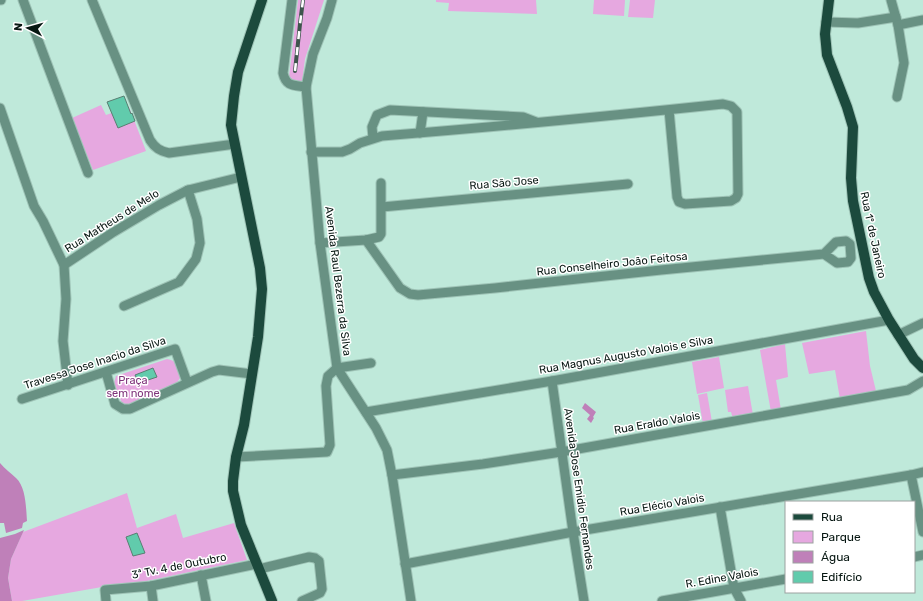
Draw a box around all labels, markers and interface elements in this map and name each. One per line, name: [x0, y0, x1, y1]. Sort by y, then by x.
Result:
north arrow: [8, 8, 48, 48]
text: N: [12, 22, 25, 32]
street label: Rua São Jose: [469, 173, 539, 193]
street label: Rua Matheus de Melo: [62, 187, 162, 255]
street label: Rua 1º de Janeiro: [857, 190, 889, 280]
street label: Avenida Raul Bezerra da Silva: [322, 205, 354, 357]
street label: Rua Conselheiro João Feitosa: [536, 250, 688, 278]
street label: Rua Magnus Augusto Valois e Silva: [538, 333, 714, 377]
street label: Travessa Jose Inacio da Silva: [23, 334, 167, 392]
park label: Praça sem nome: [106, 374, 160, 400]
street label: Avenida Jose Emidio Fernandes: [561, 407, 597, 571]
street label: Rua Eraldo Valois: [613, 409, 701, 437]
street label: Rua Elécio Valois: [619, 491, 706, 519]
legend: [785, 501, 915, 593]
text: Rua: [821, 510, 843, 524]
text: Parque: [821, 530, 861, 544]
street label: 3ª Tv. 4 de Outubro: [130, 550, 228, 582]
text: Água: [821, 550, 850, 564]
street label: R. Edine Valois: [685, 565, 760, 591]
text: Edifício: [821, 570, 862, 584]

